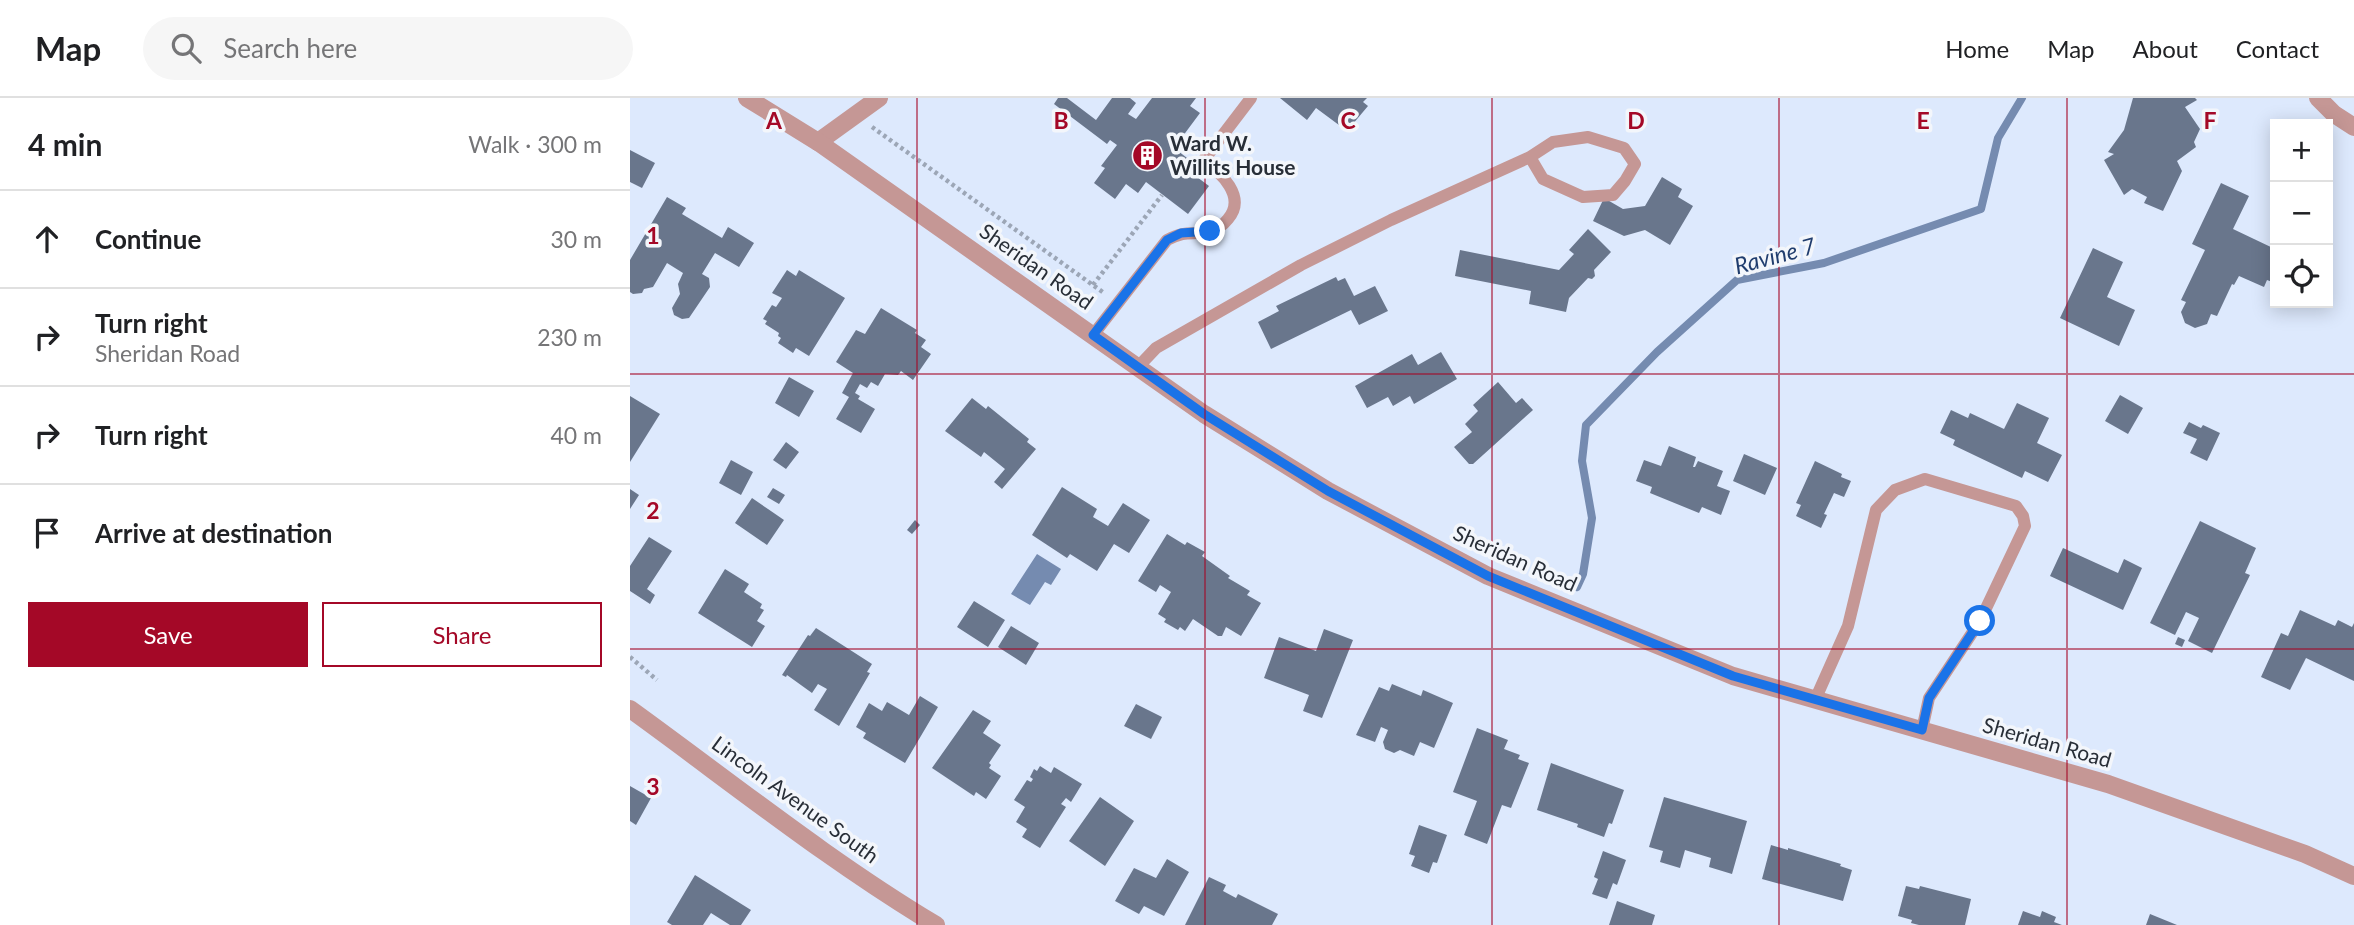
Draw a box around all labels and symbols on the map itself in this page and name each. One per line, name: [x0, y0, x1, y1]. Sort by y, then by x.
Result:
text: A: [765, 106, 783, 134]
text: B: [1053, 106, 1069, 134]
text: C: [1340, 106, 1356, 134]
text: D: [1627, 106, 1645, 134]
text: E: [1916, 106, 1930, 134]
text: F: [2203, 106, 2217, 134]
place label: Ward W. Willits House: [1170, 130, 1295, 179]
building icon: Ward W. Willits House: [1130, 139, 1164, 173]
route end: [1194, 215, 1225, 246]
street label: Sheridan Road: [975, 218, 1098, 314]
text: 1: [646, 221, 660, 249]
water label: Ravine 7: [1731, 231, 1819, 279]
text: 2: [646, 496, 660, 524]
street label: Sheridan Road: [1450, 519, 1581, 596]
route start: [1964, 605, 1995, 636]
street label: Sheridan Road: [1980, 711, 2115, 772]
street label: Lincoln Avenue South: [708, 730, 884, 868]
text: 3: [646, 772, 660, 800]

